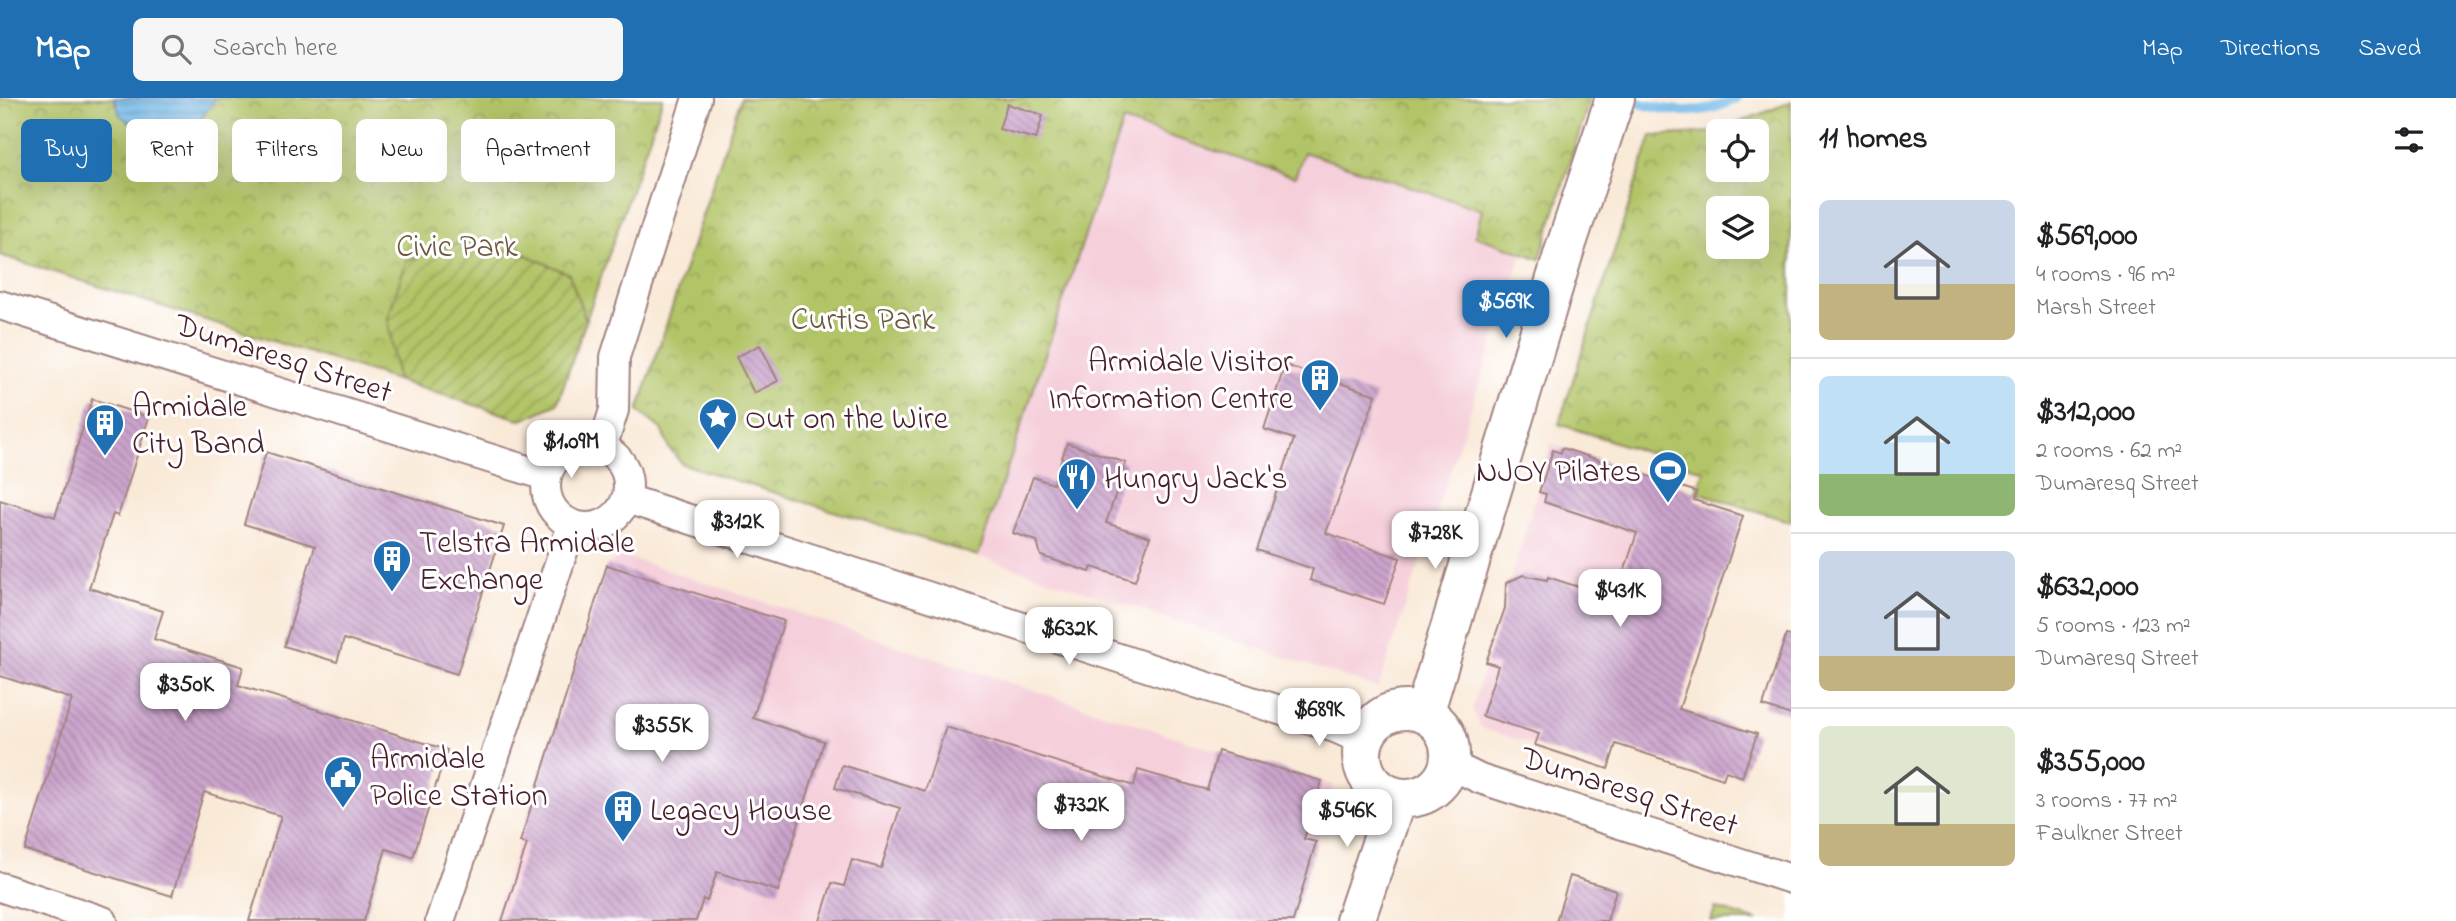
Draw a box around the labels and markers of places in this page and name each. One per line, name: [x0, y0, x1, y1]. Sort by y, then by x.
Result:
pin: $569K: [1457, 280, 1555, 340]
place label: Armidale Visitor Information Centre: [1048, 340, 1294, 424]
building icon: Armidale Visitor Information Centre: [1299, 357, 1341, 412]
place label: Armidale City Band: [132, 385, 264, 469]
place icon: Out on the Wire: [697, 396, 739, 451]
place label: Out on the Wire: [745, 397, 949, 444]
building icon: Armidale City Band: [84, 402, 126, 457]
pin: $1.09M: [514, 420, 628, 480]
sports icon: NJOY Pilates: [1647, 449, 1689, 504]
place label: NJOY Pilates: [1476, 450, 1641, 497]
restaurant icon: Hungry Jack's: [1056, 456, 1098, 511]
place label: Hungry Jack's: [1104, 457, 1287, 504]
pin: $312K: [688, 500, 786, 560]
pin: $728K: [1386, 512, 1484, 571]
place label: Telstra Armidale Exchange: [419, 521, 635, 605]
building icon: Telstra Armidale Exchange: [371, 538, 413, 593]
pin: $431K: [1571, 570, 1669, 629]
pin: $632K: [1020, 608, 1118, 667]
pin: $350K: [136, 664, 234, 723]
pin: $689K: [1270, 688, 1368, 748]
pin: $355K: [613, 704, 711, 764]
place label: Armidale Police Station: [370, 737, 547, 821]
public building icon: Armidale Police Station: [322, 754, 364, 809]
pin: $732K: [1032, 784, 1130, 843]
building icon: Legacy House: [602, 788, 644, 843]
place label: Legacy House: [650, 789, 833, 836]
pin: $546K: [1298, 790, 1396, 849]

